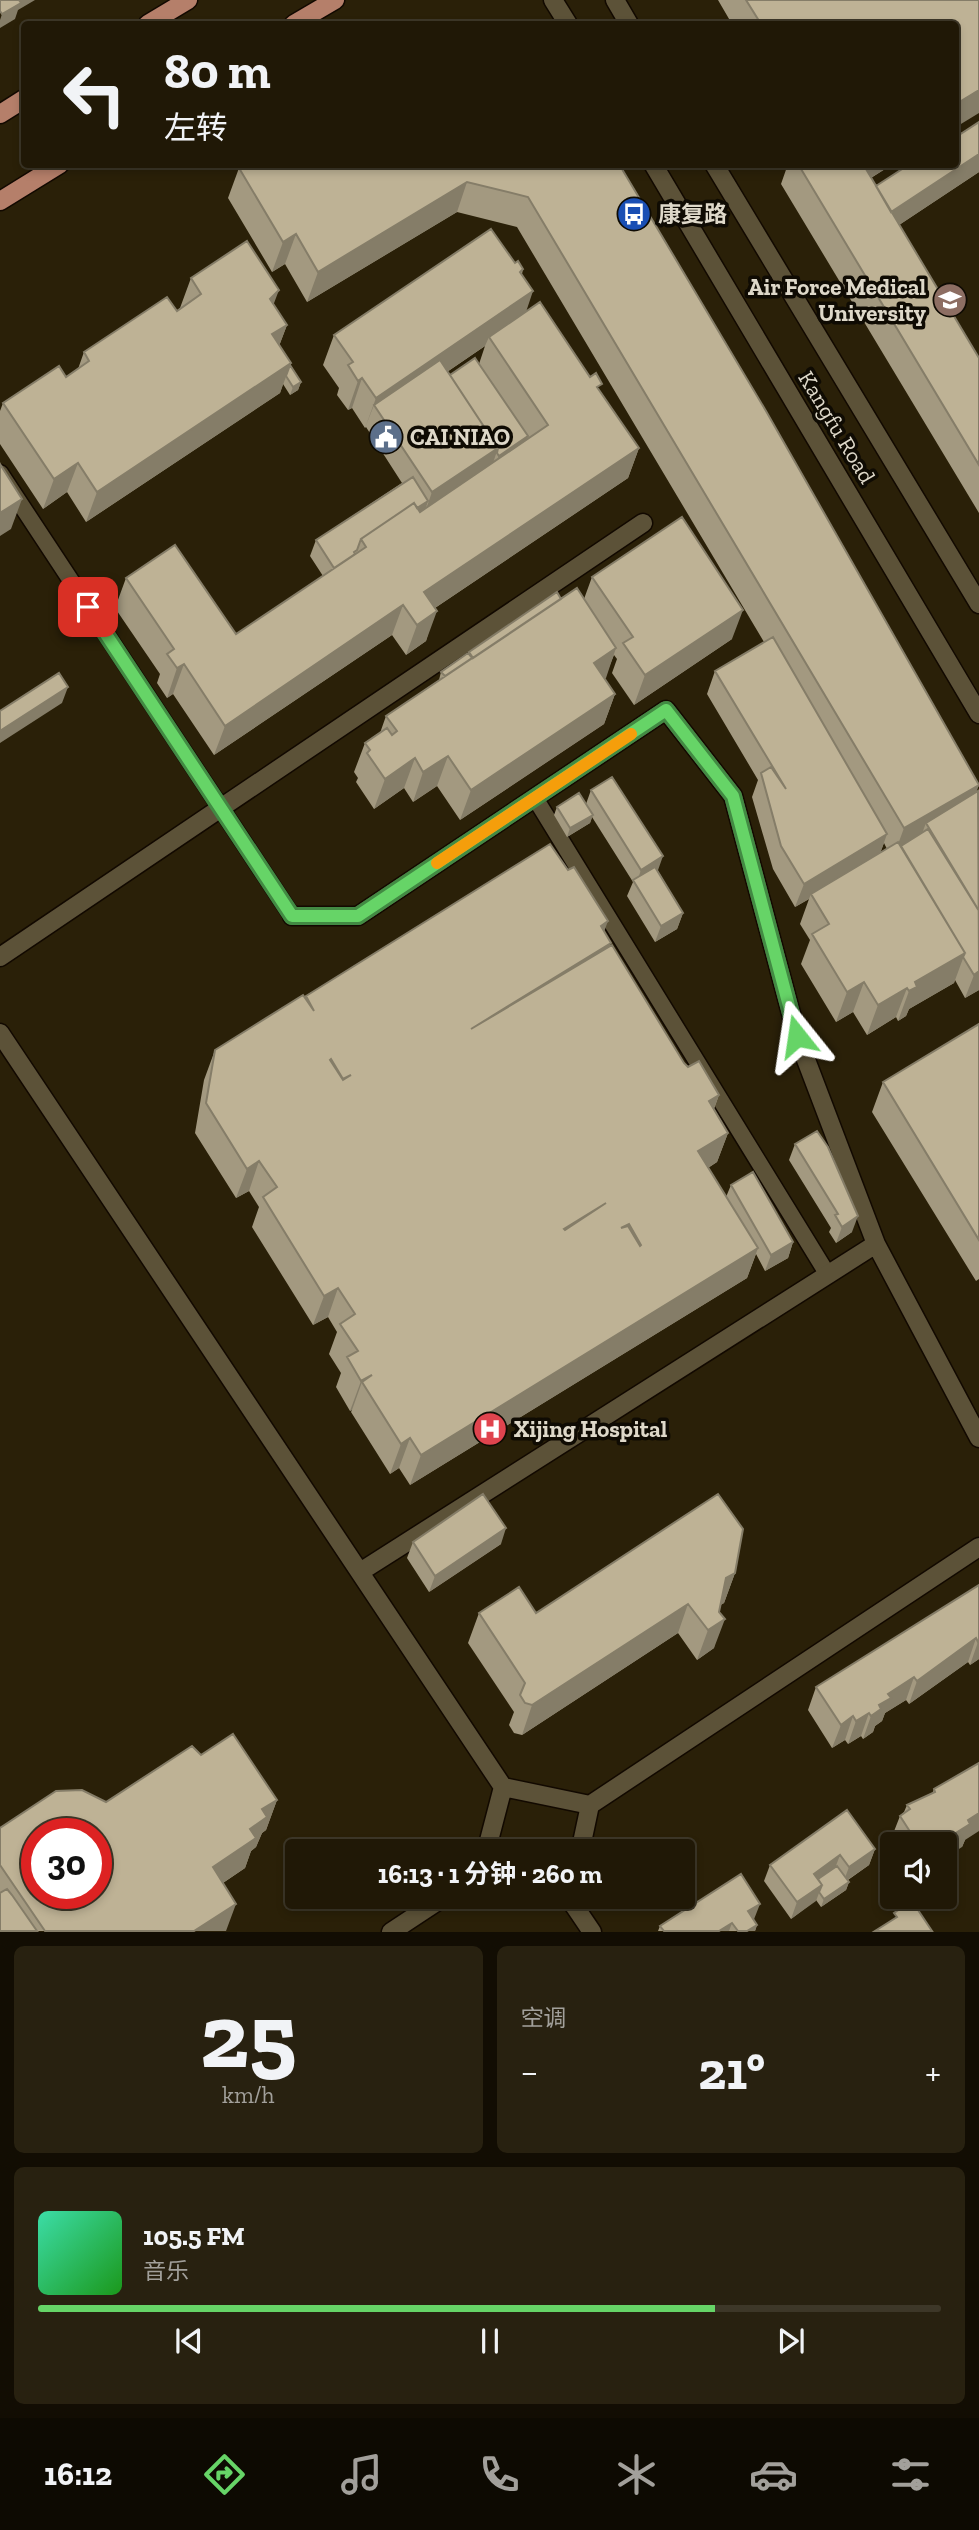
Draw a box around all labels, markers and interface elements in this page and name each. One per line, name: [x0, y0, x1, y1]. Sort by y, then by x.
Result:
text: 80 m: [164, 42, 271, 101]
icon: left: [49, 49, 140, 140]
text: 左转: [164, 109, 228, 147]
bus stop icon: 康复路: [615, 195, 653, 233]
place label: 康复路: [658, 200, 727, 228]
place label: Air Force Medical University: [748, 273, 927, 327]
school or university icon: Air Force Medical University: [931, 281, 969, 319]
street label: Kangfu Road: [792, 366, 882, 489]
public building icon: CAI NIAO: [367, 418, 405, 456]
place label: CAI NIAO: [410, 423, 510, 451]
pin: [58, 577, 118, 637]
icon: arrive: [69, 588, 107, 626]
position arrow: [760, 999, 834, 1073]
hospital icon: Xijing Hospital: [471, 1410, 509, 1448]
place label: Xijing Hospital: [514, 1415, 668, 1443]
speed limit sign: 30: [21, 1818, 112, 1909]
map controls: [880, 1832, 957, 1909]
button: sound: [880, 1832, 957, 1909]
text: 16:13 · 1 分钟 · 260 m: [378, 1858, 602, 1890]
text: 25: [200, 1981, 296, 2090]
text: 空调: [521, 2004, 567, 2032]
text: 21°: [698, 2040, 765, 2102]
text: −: [521, 2049, 538, 2095]
text: +: [925, 2049, 941, 2095]
text: km/h: [222, 2081, 275, 2109]
text: 105.5 FM: [143, 2220, 245, 2252]
text: 音乐: [143, 2257, 189, 2285]
icon: previous: [170, 2322, 208, 2360]
icon: pause: [471, 2322, 509, 2360]
icon: next: [772, 2322, 810, 2360]
icon: directions: [200, 2450, 249, 2499]
icon: music: [337, 2450, 386, 2499]
icon: phone: [475, 2450, 524, 2499]
icon: climate: [612, 2450, 661, 2499]
icon: car: [749, 2450, 798, 2499]
icon: filters: [886, 2450, 935, 2499]
text: 16:12: [44, 2455, 112, 2493]

